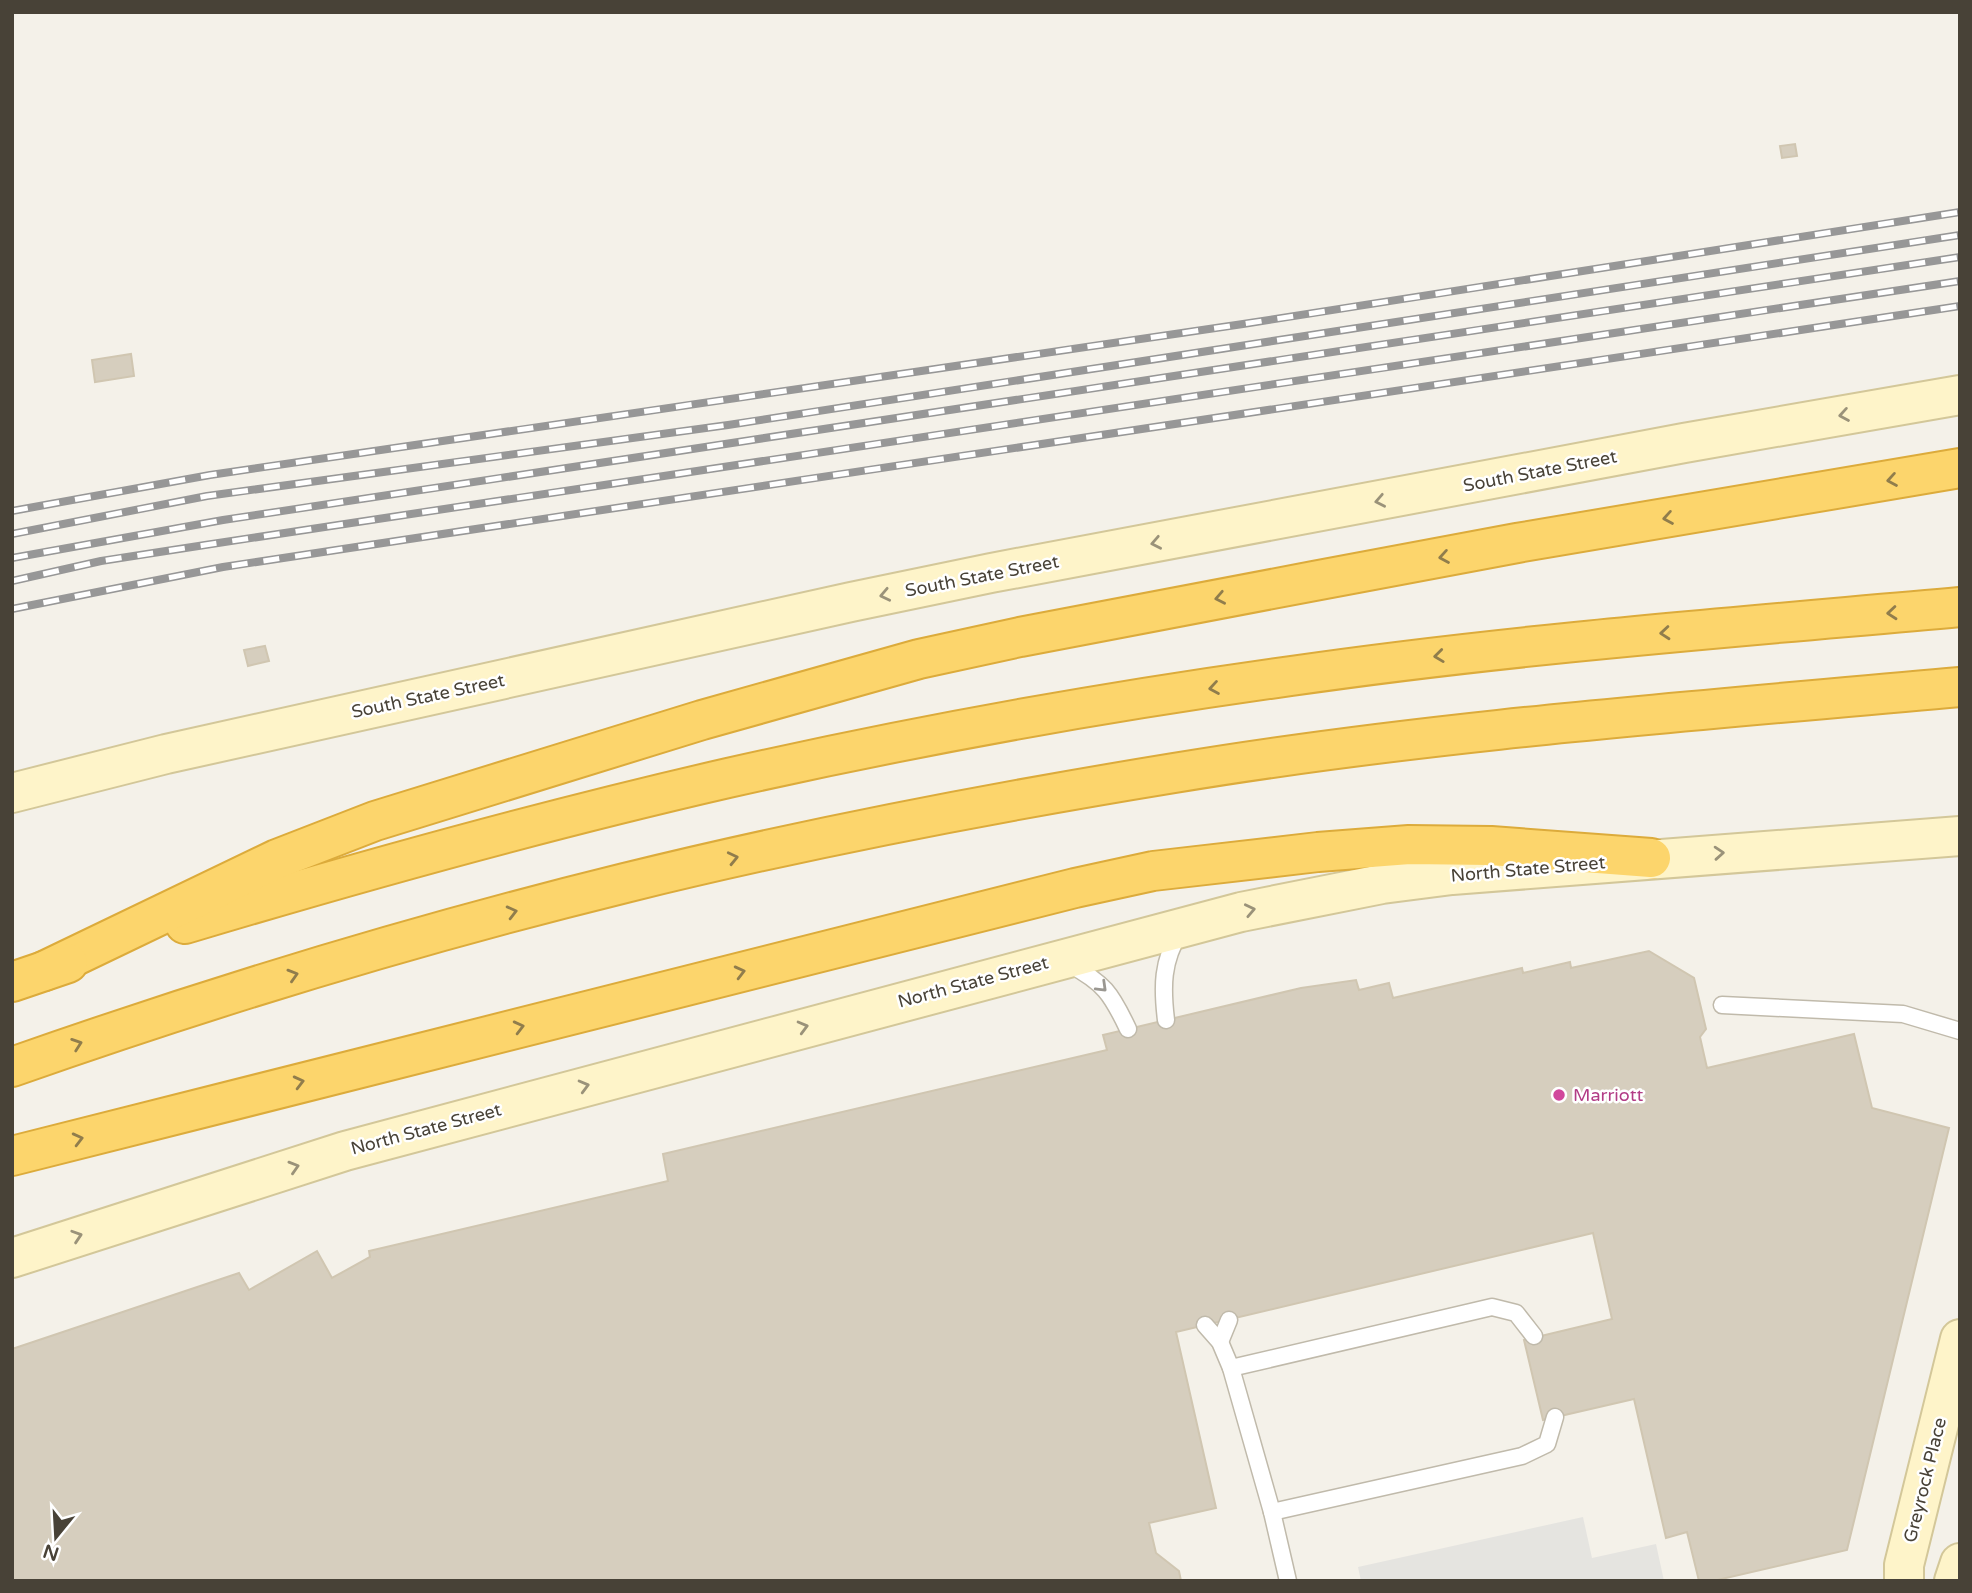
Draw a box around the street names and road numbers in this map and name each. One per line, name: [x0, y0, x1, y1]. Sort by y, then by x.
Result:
street label: South State Street: [1461, 445, 1619, 497]
street label: South State Street: [903, 550, 1061, 602]
street label: South State Street: [349, 669, 507, 723]
street label: North State Street: [1450, 851, 1606, 887]
street label: North State Street: [895, 951, 1051, 1013]
street label: North State Street: [348, 1098, 504, 1160]
street label: Greyrock Place: [1899, 1415, 1951, 1545]

